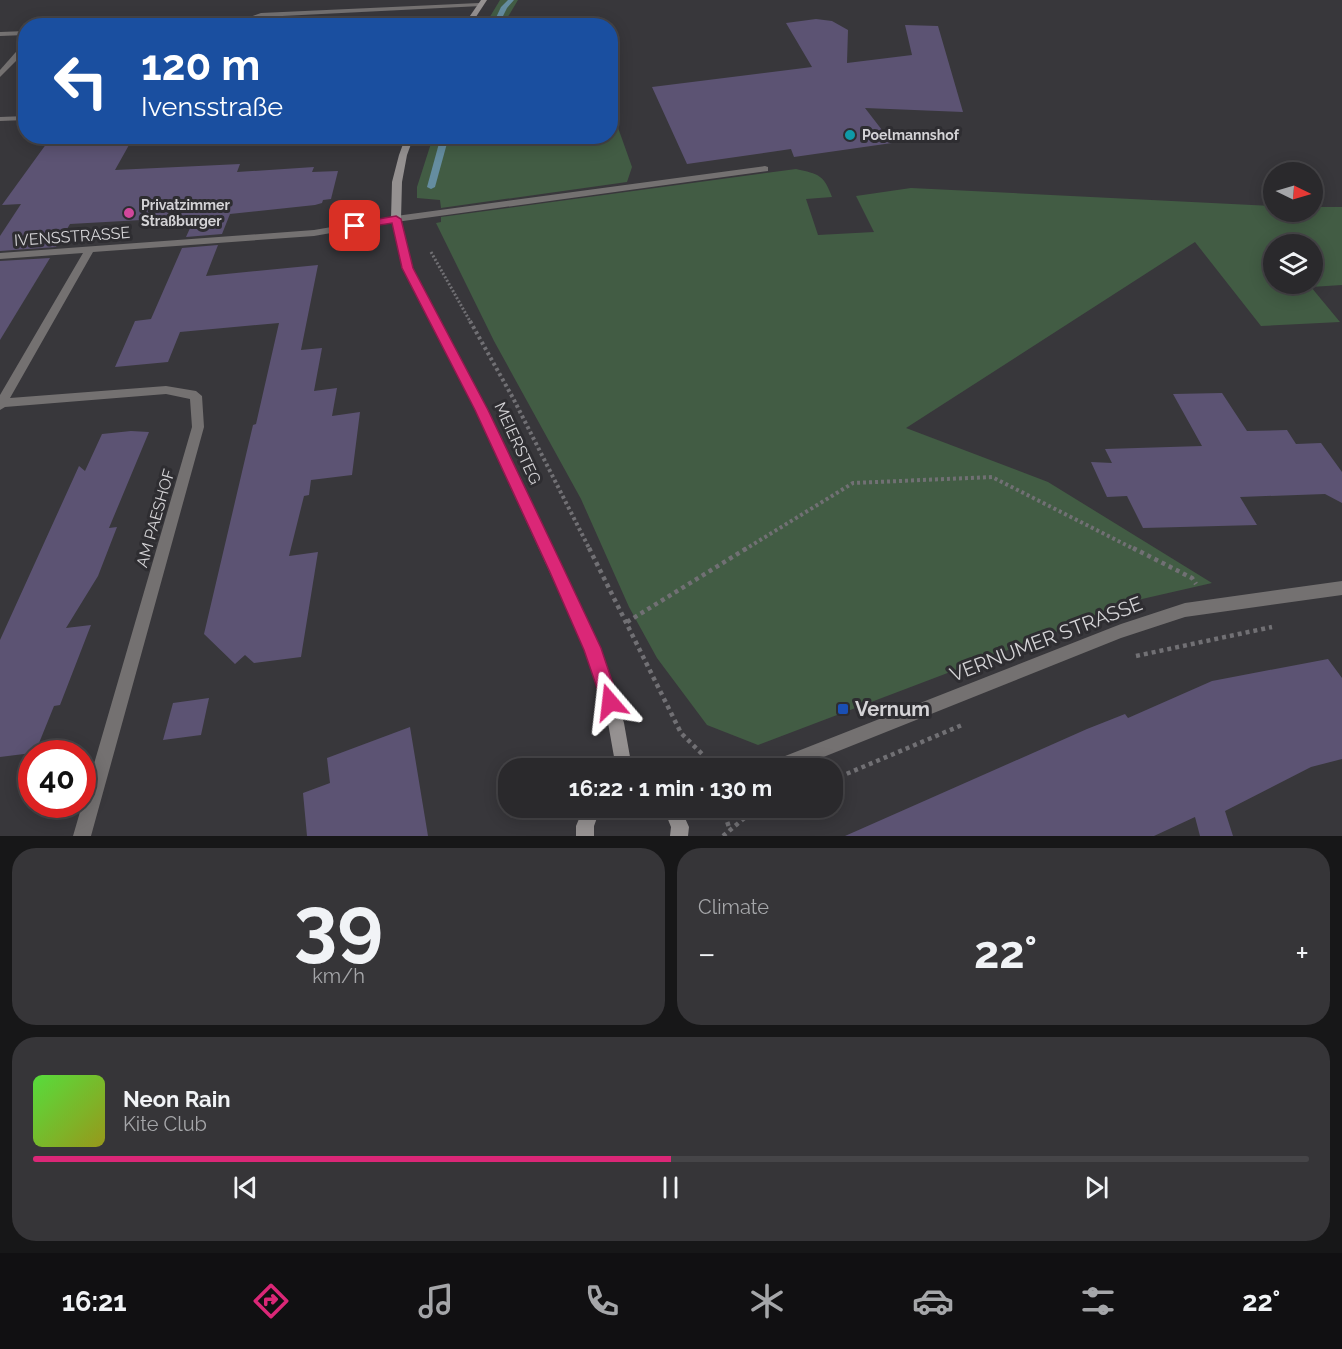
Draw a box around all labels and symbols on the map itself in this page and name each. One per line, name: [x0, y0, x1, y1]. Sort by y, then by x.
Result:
place label: Poelmannshof: [862, 127, 960, 143]
marker: Poelmannshof: [843, 128, 857, 142]
north arrow: [1263, 162, 1323, 222]
place label: Privatzimmer Straßburger: [141, 197, 230, 229]
pin: [329, 200, 380, 251]
marker: Privatzimmer Straßburger: [122, 206, 136, 220]
street label: IVENSSTRASSE: [13, 223, 131, 250]
street label: MEIERSTEG: [490, 399, 545, 487]
street label: AM PAESHOF: [132, 467, 179, 570]
street label: VERNUMER STRASSE: [946, 591, 1146, 687]
position arrow: [578, 670, 642, 734]
place label: Vernum: [855, 697, 930, 721]
marker: Vernum: [836, 702, 850, 716]
speed limit sign: 40: [18, 740, 96, 818]

